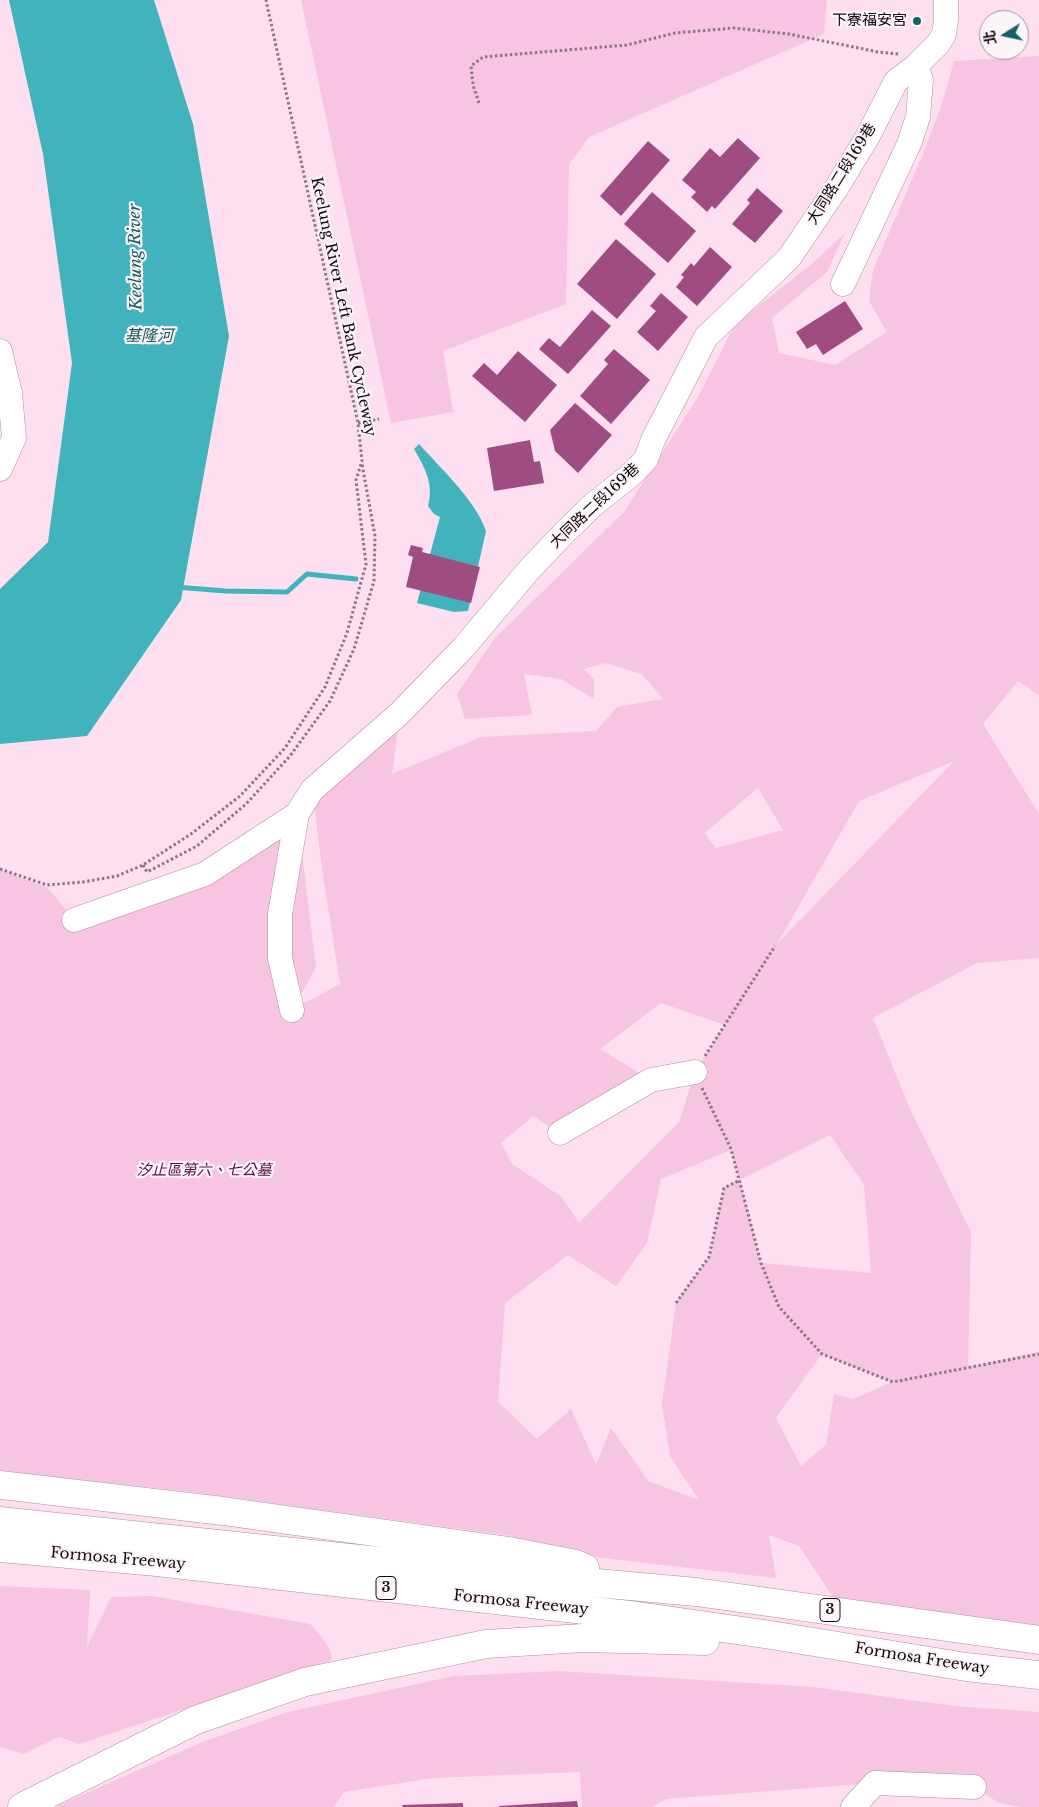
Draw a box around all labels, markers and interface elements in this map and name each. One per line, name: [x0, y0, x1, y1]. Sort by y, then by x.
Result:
north arrow: [979, 10, 1029, 60]
place label: 下寮福安宮: [832, 12, 907, 30]
marker: 下寮福安宮: [911, 15, 923, 27]
text: 北: [980, 29, 1000, 46]
street label: 大同路二段169巷: [804, 120, 880, 228]
street label: Keelung River Left Bank Cycleway: [307, 176, 379, 438]
water label: Keelung River: [125, 204, 147, 310]
water label: 基隆河: [125, 326, 173, 346]
street label: 大同路二段169巷: [546, 460, 644, 552]
park label: 汐止區第六、七公墓: [137, 1162, 271, 1180]
street label: Formosa Freeway: [50, 1544, 186, 1574]
road number: 3: [376, 1576, 396, 1600]
street label: Formosa Freeway: [453, 1587, 589, 1619]
road number: 3: [820, 1598, 840, 1622]
street label: Formosa Freeway: [854, 1639, 990, 1679]

